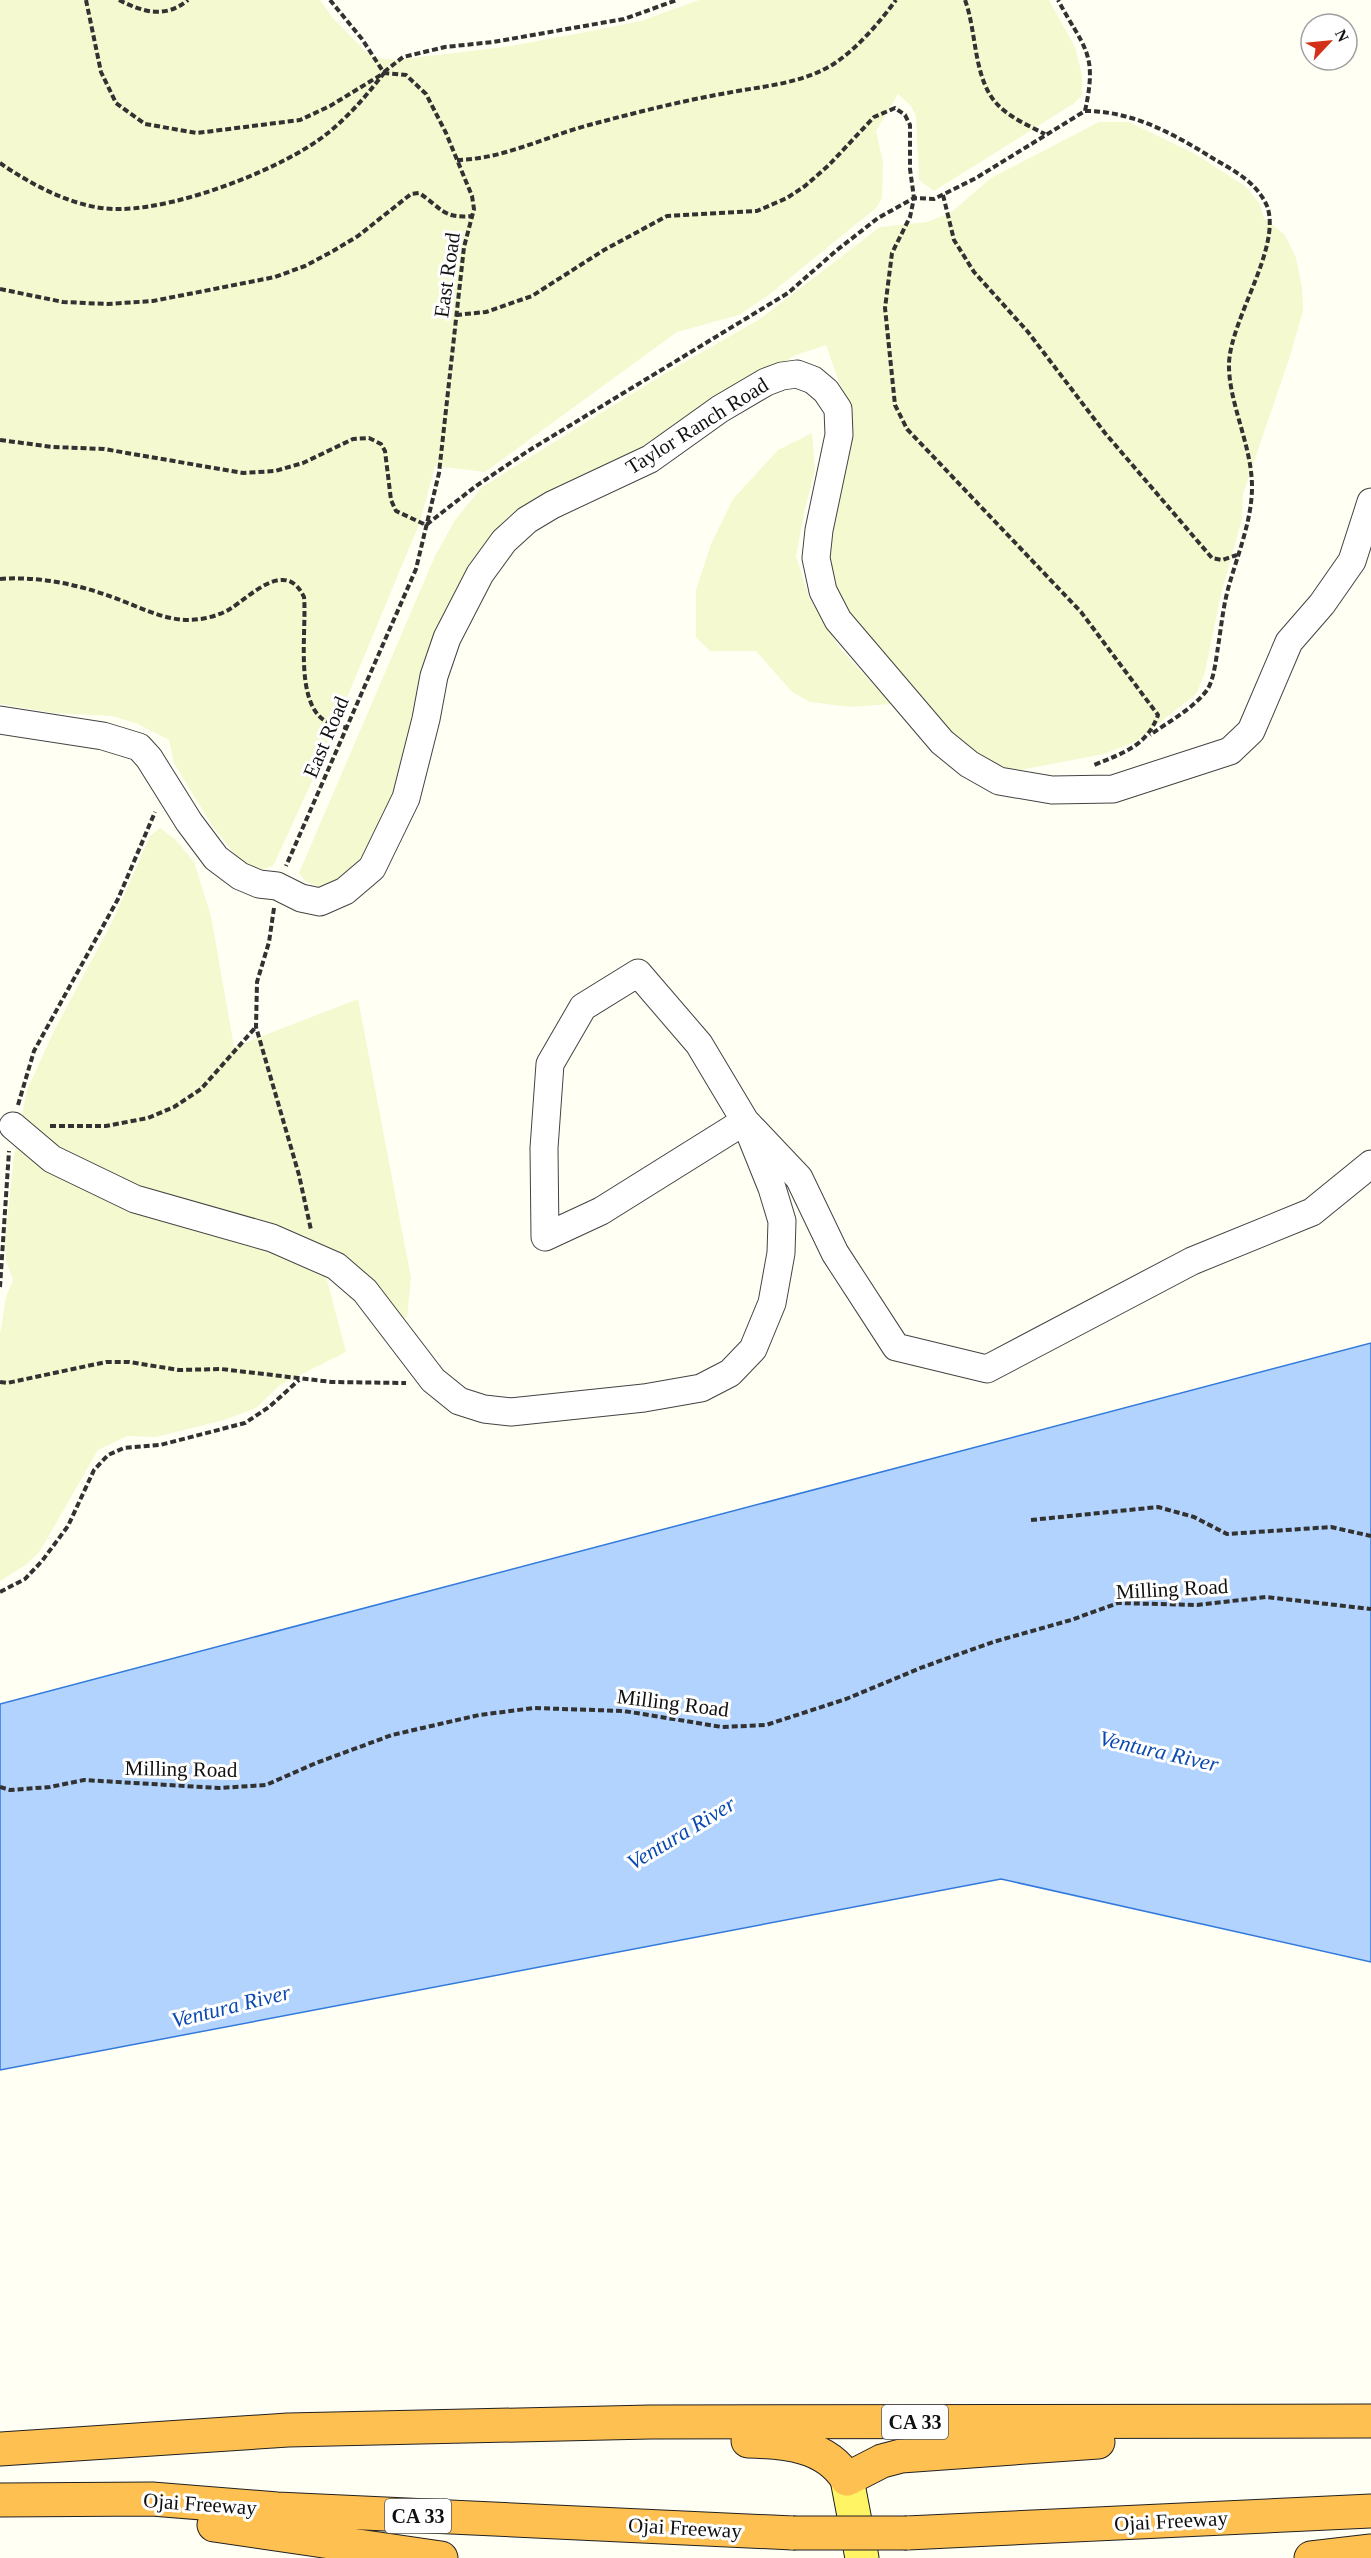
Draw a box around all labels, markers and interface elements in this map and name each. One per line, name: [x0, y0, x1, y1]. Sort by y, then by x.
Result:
north arrow: [1299, 12, 1359, 72]
text: N: [1332, 27, 1352, 45]
street label: East Road: [429, 230, 465, 319]
street label: Taylor Ranch Road: [622, 372, 773, 479]
street label: East Road: [298, 692, 354, 781]
street label: Milling Road: [1115, 1574, 1229, 1604]
street label: Milling Road: [616, 1684, 731, 1722]
water label: Ventura River: [1097, 1725, 1221, 1777]
street label: Milling Road: [125, 1756, 238, 1782]
water label: Ventura River: [622, 1791, 740, 1875]
water label: Ventura River: [169, 1979, 293, 2033]
road number: CA 33: [882, 2405, 948, 2439]
street label: Ojai Freeway: [142, 2488, 258, 2520]
road number: CA 33: [385, 2499, 451, 2533]
street label: Ojai Freeway: [1114, 2506, 1229, 2536]
street label: Ojai Freeway: [628, 2513, 743, 2543]

